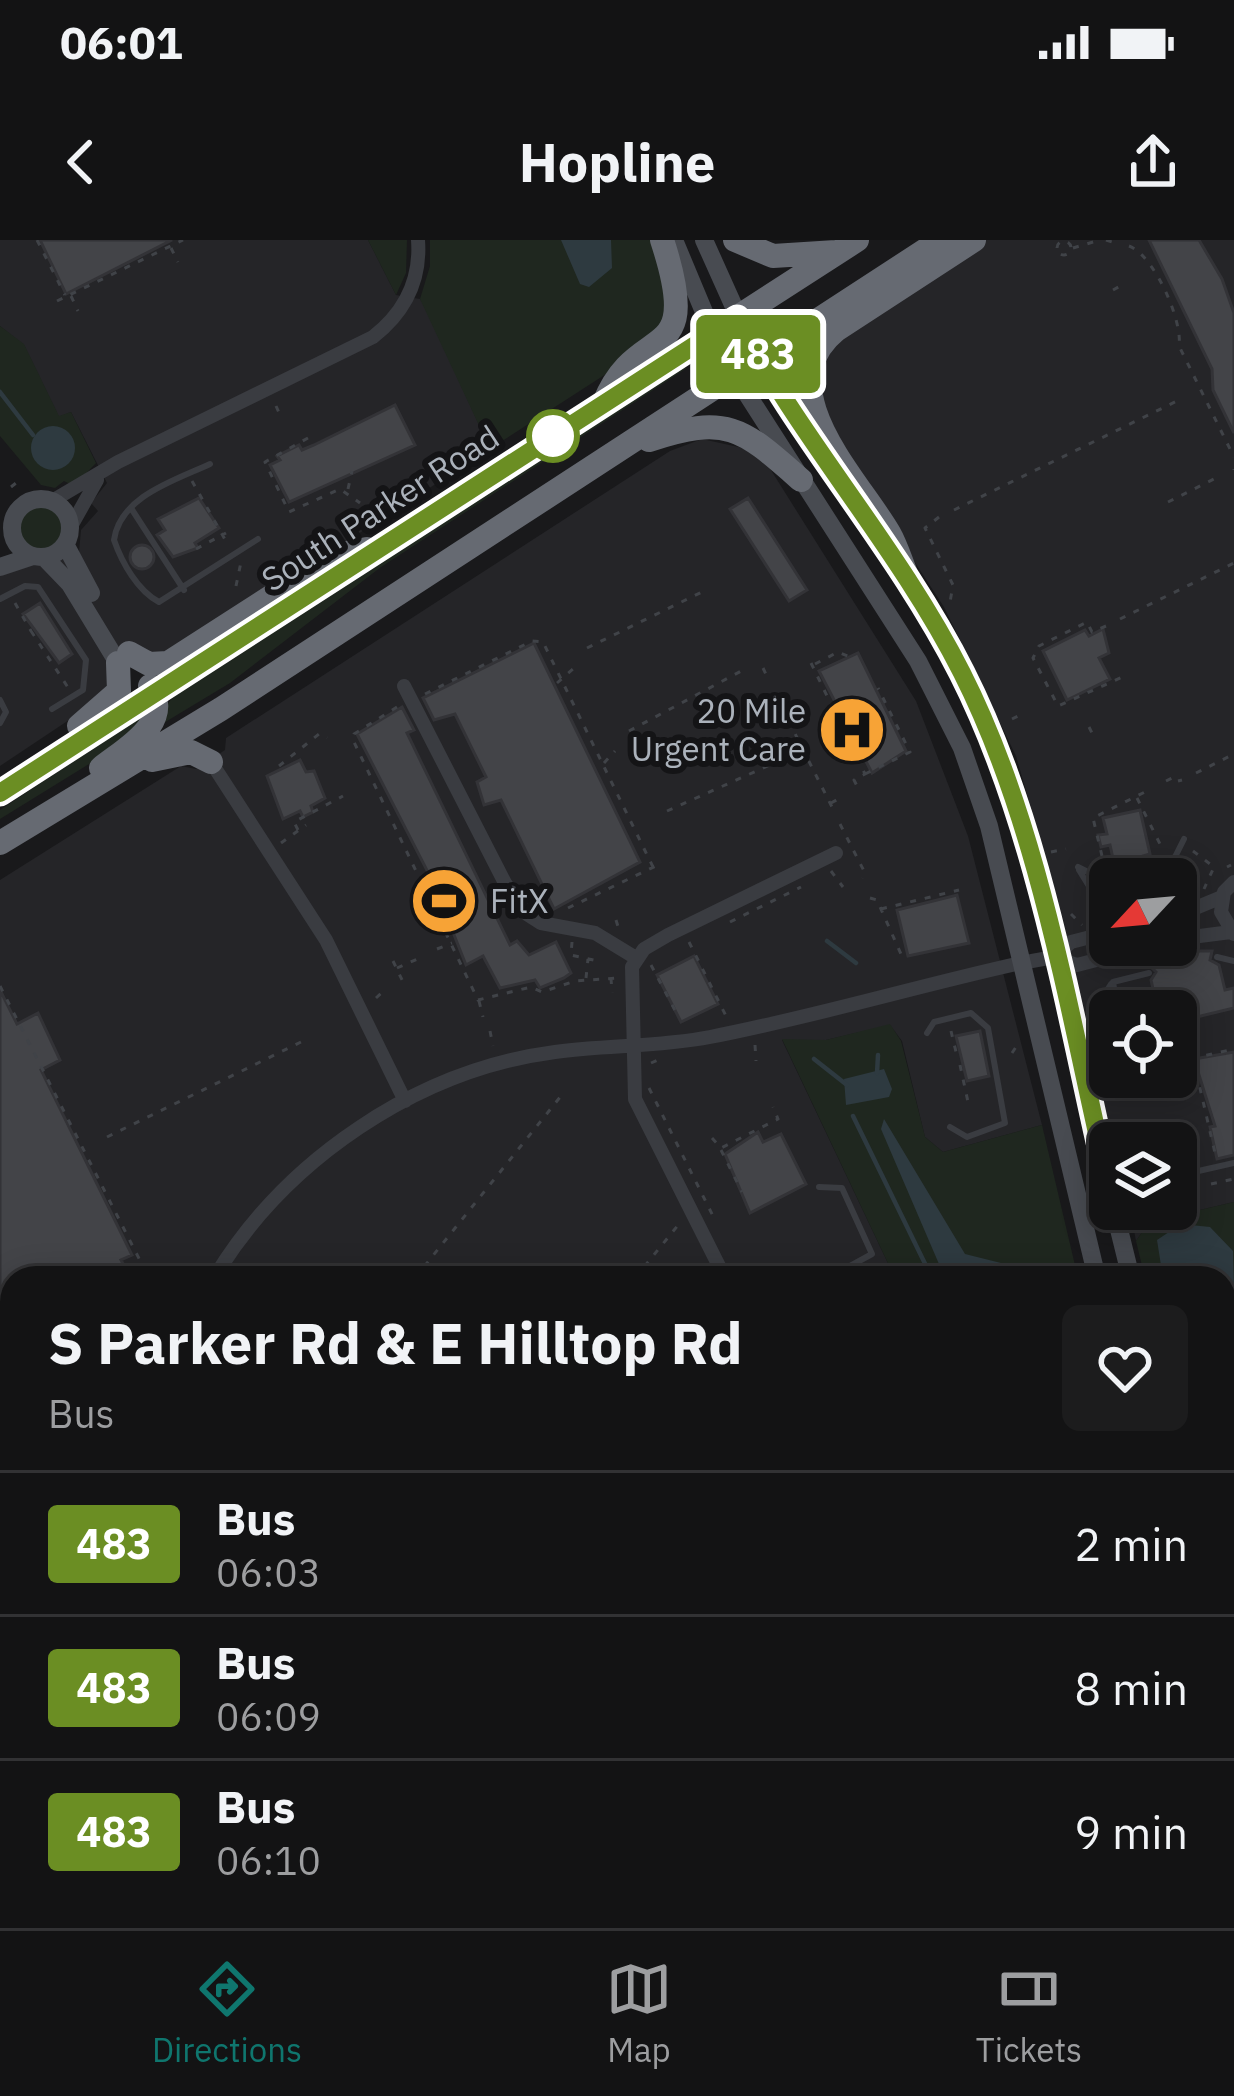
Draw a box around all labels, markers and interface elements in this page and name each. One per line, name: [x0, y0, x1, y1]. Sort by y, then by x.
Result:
text: 06:01: [60, 13, 183, 71]
text: Hopline: [519, 127, 715, 197]
icon: back: [48, 129, 114, 195]
icon: share: [1120, 129, 1186, 195]
line badge: 483: [689, 315, 827, 393]
text: 483: [720, 326, 796, 381]
unlabelled marker: [528, 411, 578, 461]
street label: South Parker Road: [253, 415, 507, 600]
place label: 20 Mile Urgent Care: [631, 689, 806, 770]
hospital icon: 20 Mile Urgent Care: [817, 695, 887, 765]
north arrow: [1089, 858, 1197, 966]
map controls: [1089, 858, 1197, 1230]
sports icon: FitX: [409, 866, 479, 936]
place label: FitX: [490, 879, 549, 922]
button: locate: [1089, 990, 1197, 1098]
button: layers: [1089, 1122, 1197, 1230]
button: heart: [1062, 1305, 1188, 1431]
text: S Parker Rd & E Hilltop Rd: [48, 1306, 743, 1380]
text: Bus: [48, 1388, 115, 1439]
text: Bus: [216, 1489, 296, 1547]
text: 2 min: [1074, 1515, 1188, 1573]
text: 483: [76, 1516, 152, 1571]
text: 06:03: [216, 1547, 321, 1598]
text: Bus: [216, 1633, 296, 1691]
text: 8 min: [1074, 1659, 1188, 1717]
text: 483: [76, 1660, 152, 1715]
text: 06:09: [216, 1691, 321, 1742]
text: Bus: [216, 1777, 296, 1835]
text: 9 min: [1074, 1803, 1188, 1861]
text: 483: [76, 1804, 152, 1859]
text: 06:10: [216, 1835, 321, 1886]
tab: Directions: [152, 1956, 302, 2071]
tab: Map: [606, 1956, 672, 2071]
tab: Tickets: [976, 1956, 1082, 2071]

